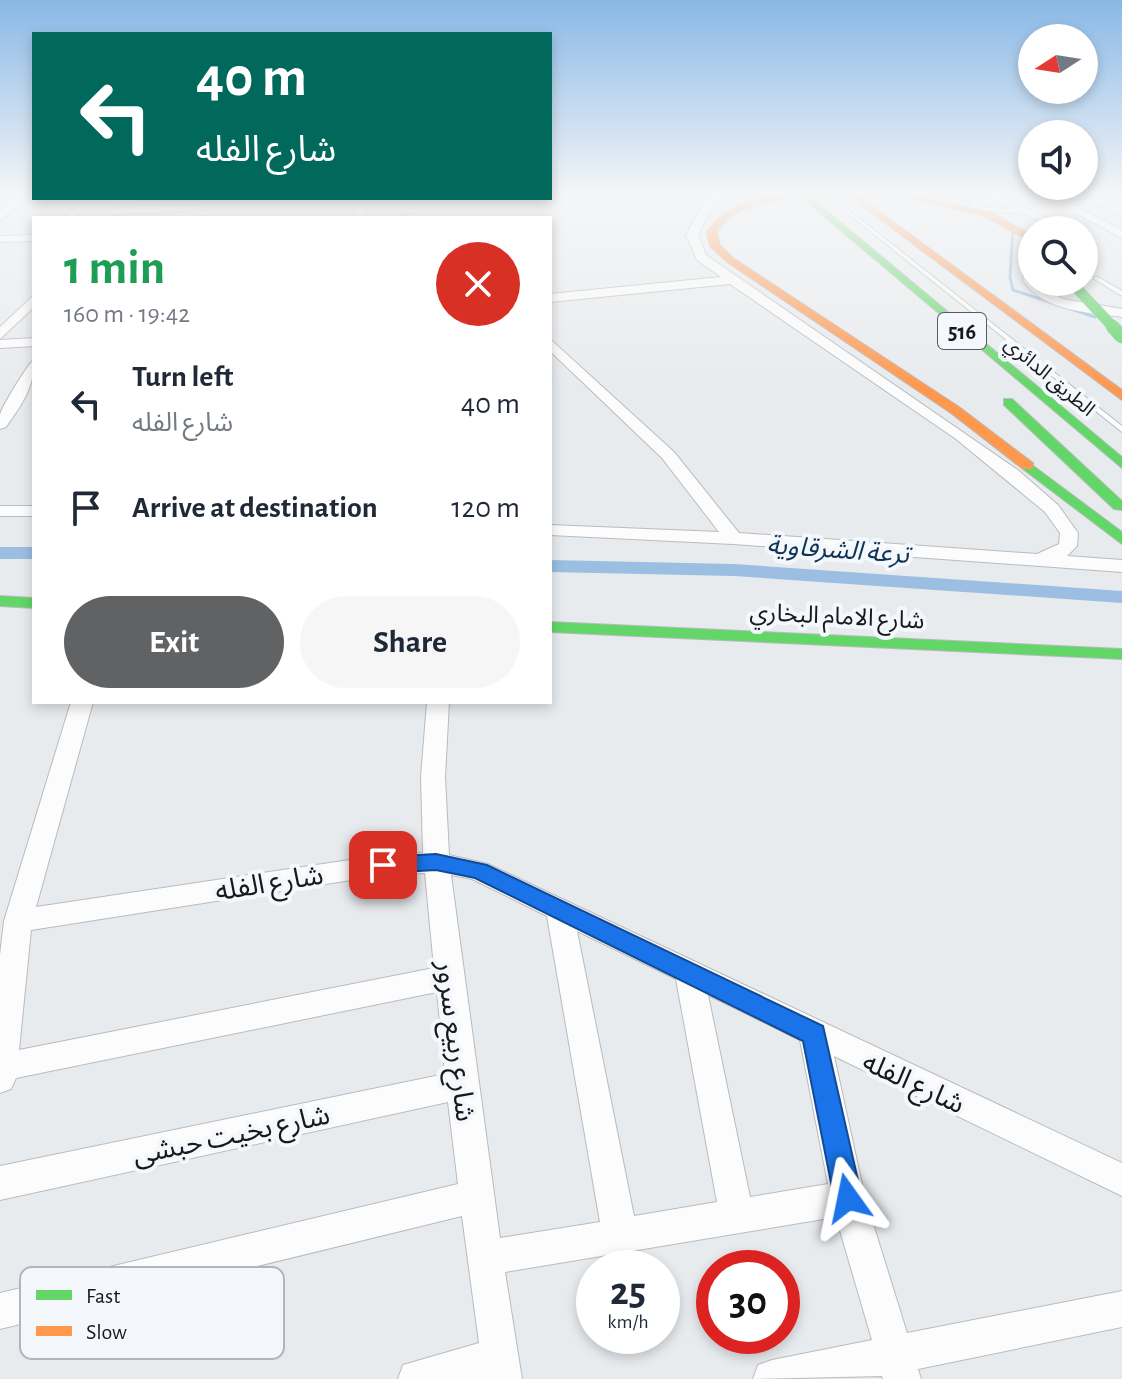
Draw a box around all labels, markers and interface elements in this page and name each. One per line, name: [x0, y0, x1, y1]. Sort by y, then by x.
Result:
north arrow: [1018, 24, 1098, 104]
map controls: [1018, 24, 1098, 296]
text: 40 m: [196, 50, 307, 106]
icon: left: [64, 64, 168, 168]
button: sound: [1018, 120, 1098, 200]
text: شارع الفله: [196, 132, 336, 168]
button: search: [1018, 216, 1098, 296]
button: close: [436, 242, 520, 326]
text: 1 min: [64, 245, 165, 293]
text: 160 m · 19:42: [64, 301, 190, 327]
road number: 516: [938, 313, 986, 349]
street label: الطريق الدائري: [998, 334, 1098, 424]
text: Turn left: [132, 362, 233, 392]
icon: left: [64, 382, 108, 426]
text: 40 m: [461, 389, 520, 419]
text: شارع الفله: [132, 410, 233, 436]
icon: arrive: [64, 486, 108, 530]
text: Arrive at destination: [132, 493, 378, 523]
text: 120 m: [451, 493, 520, 523]
water label: ترعة الشرقاوية: [766, 532, 913, 570]
button: Exit: [64, 596, 284, 688]
button: Share: [300, 596, 520, 688]
street label: شارع الامام البخاري: [749, 600, 925, 639]
pin: [349, 831, 417, 899]
icon: arrive: [361, 843, 405, 887]
street label: شارع الفله: [213, 862, 326, 911]
street label: شارع ربيع سرور: [426, 958, 479, 1124]
street label: شارع الفله: [856, 1048, 968, 1124]
street label: شارع بخيت حبشى: [130, 1101, 334, 1175]
position arrow: [806, 1156, 890, 1240]
speed limit sign: 30: [696, 1250, 800, 1354]
legend: [20, 1267, 284, 1359]
text: 25: [610, 1272, 646, 1312]
text: Fast: [86, 1285, 120, 1307]
text: km/h: [607, 1312, 649, 1332]
text: Slow: [86, 1321, 127, 1343]

